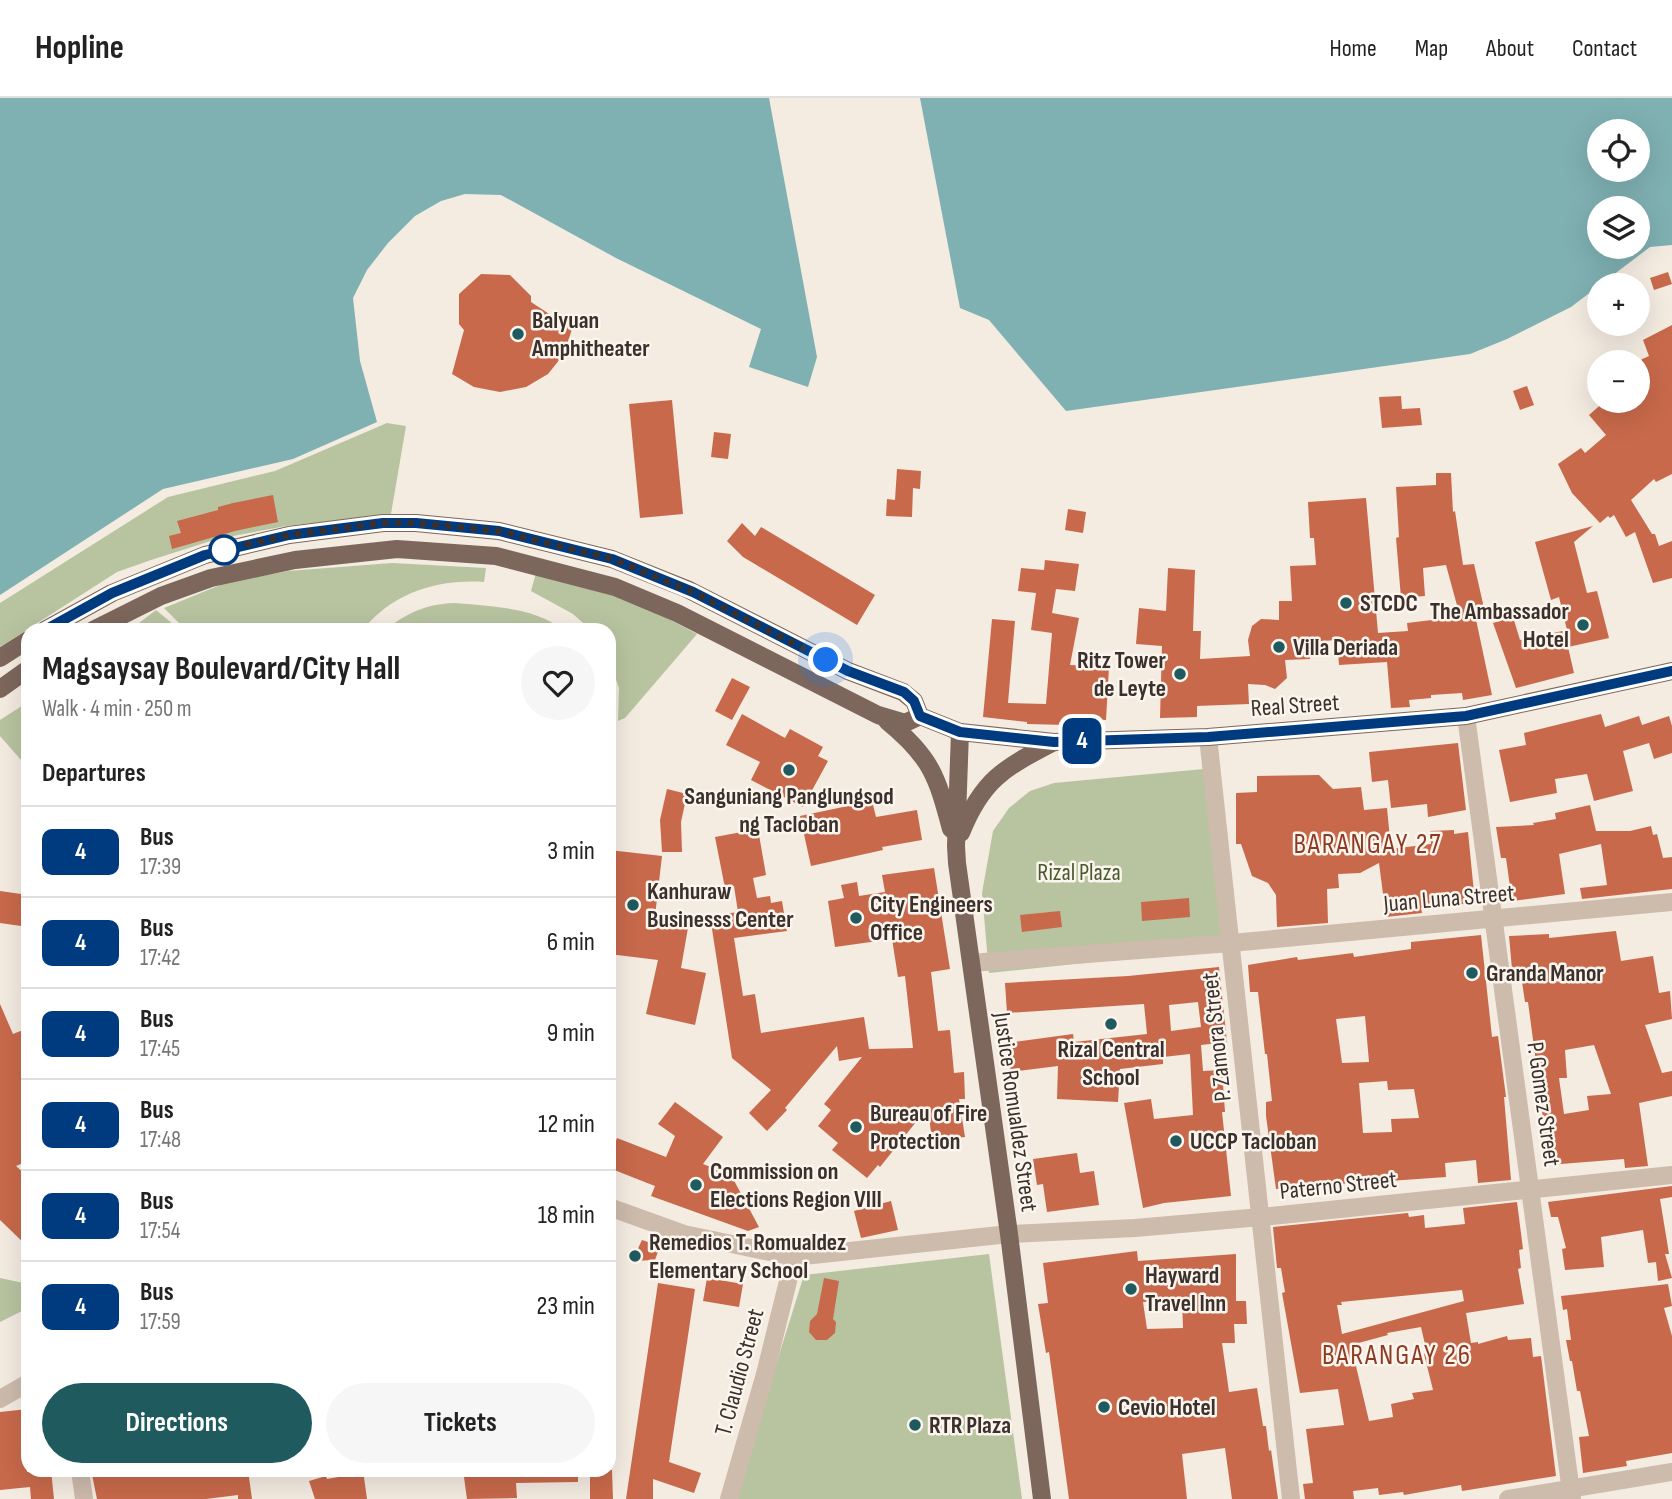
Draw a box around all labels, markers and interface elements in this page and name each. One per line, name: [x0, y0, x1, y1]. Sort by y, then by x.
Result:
text: Hopline: [35, 28, 124, 68]
text: Home: [1329, 34, 1377, 63]
text: Map: [1415, 34, 1448, 63]
text: About: [1486, 34, 1534, 63]
text: Contact: [1572, 34, 1637, 63]
map controls: [1587, 119, 1650, 413]
button: locate: [1587, 119, 1650, 182]
button: layers: [1587, 196, 1650, 259]
button: +: [1587, 273, 1650, 336]
place label: Balyuan Amphitheater: [531, 306, 650, 363]
marker: Balyuan Amphitheater: [510, 326, 526, 342]
button: −: [1587, 350, 1650, 413]
unlabelled marker: [209, 535, 239, 565]
place label: STCDC: [1360, 589, 1418, 618]
marker: STCDC: [1338, 595, 1354, 611]
place label: The Ambassador Hotel: [1430, 597, 1570, 654]
marker: The Ambassador Hotel: [1575, 617, 1591, 633]
place label: Villa Deriada: [1293, 633, 1398, 662]
marker: Villa Deriada: [1271, 639, 1287, 655]
your location: [808, 642, 843, 677]
button: heart: [521, 646, 595, 720]
place label: Ritz Tower de Leyte: [1077, 646, 1167, 703]
text: Magsaysay Boulevard/City Hall: [42, 649, 400, 689]
marker: Ritz Tower de Leyte: [1172, 666, 1188, 682]
street label: Real Street: [1250, 688, 1340, 723]
text: Walk · 4 min · 250 m: [42, 695, 192, 723]
line badge: 4: [1059, 718, 1105, 764]
text: 4: [1076, 726, 1088, 755]
text: Departures: [42, 758, 146, 789]
marker: Sanguniang Panglungsod ng Tacloban: [781, 762, 797, 778]
place label: Sanguniang Panglungsod ng Tacloban: [684, 782, 894, 839]
text: Bus: [140, 822, 174, 853]
district label: BARANGAY 27: [1293, 828, 1443, 861]
text: 3 min: [547, 836, 595, 867]
text: 4: [75, 837, 86, 866]
text: 17:39: [140, 853, 181, 881]
park label: Rizal Plaza: [1037, 858, 1121, 887]
place label: Kanhuraw Businesss Center: [647, 877, 794, 934]
street label: Juan Luna Street: [1381, 878, 1516, 919]
place label: City Engineers Office: [870, 890, 993, 947]
marker: Kanhuraw Businesss Center: [625, 897, 641, 913]
marker: City Engineers Office: [848, 910, 864, 926]
text: Bus: [140, 913, 174, 944]
text: 6 min: [547, 927, 595, 958]
text: 4: [75, 928, 86, 957]
text: 17:42: [140, 944, 181, 972]
place label: Granda Manor: [1486, 959, 1604, 988]
marker: Granda Manor: [1464, 965, 1480, 981]
street label: P. Zamora Street: [1195, 971, 1238, 1103]
text: Bus: [140, 1004, 174, 1035]
street label: Justice Romualdez Street: [987, 1010, 1044, 1214]
marker: Rizal Central School: [1103, 1016, 1119, 1032]
text: 9 min: [547, 1018, 595, 1049]
text: 4: [75, 1019, 86, 1048]
text: 17:45: [140, 1035, 180, 1063]
place label: Rizal Central School: [1057, 1035, 1165, 1092]
street label: P. Gomez Street: [1520, 1040, 1567, 1168]
text: Bus: [140, 1095, 174, 1126]
place label: Bureau of Fire Protection: [870, 1099, 987, 1156]
text: 12 min: [538, 1109, 595, 1140]
text: 4: [75, 1110, 86, 1139]
marker: Bureau of Fire Protection: [848, 1119, 864, 1135]
text: 17:48: [140, 1126, 181, 1154]
place label: UCCP Tacloban: [1190, 1127, 1317, 1156]
marker: UCCP Tacloban: [1168, 1133, 1184, 1149]
place label: Commission on Elections Region VIII: [710, 1157, 882, 1214]
street label: Paterno Street: [1278, 1165, 1398, 1206]
marker: Commission on Elections Region VIII: [688, 1177, 704, 1193]
text: Bus: [140, 1186, 174, 1217]
text: 18 min: [538, 1200, 595, 1231]
text: 4: [75, 1201, 86, 1230]
text: 17:54: [140, 1217, 180, 1245]
place label: Remedios T. Romualdez Elementary School: [649, 1228, 846, 1285]
marker: Remedios T. Romualdez Elementary School: [627, 1248, 643, 1264]
place label: Hayward Travel Inn: [1145, 1261, 1226, 1318]
text: Bus: [140, 1277, 174, 1308]
marker: Hayward Travel Inn: [1123, 1281, 1139, 1297]
text: 23 min: [537, 1291, 595, 1322]
text: 4: [75, 1292, 86, 1321]
street label: T. Claudio Street: [709, 1305, 770, 1439]
text: 17:59: [140, 1308, 181, 1336]
district label: BARANGAY 26: [1322, 1339, 1472, 1372]
button: Directions: [42, 1383, 312, 1463]
button: Tickets: [326, 1383, 595, 1463]
place label: Cevio Hotel: [1118, 1393, 1216, 1422]
marker: Cevio Hotel: [1096, 1399, 1112, 1415]
place label: RTR Plaza: [929, 1411, 1011, 1440]
marker: RTR Plaza: [907, 1417, 923, 1433]

